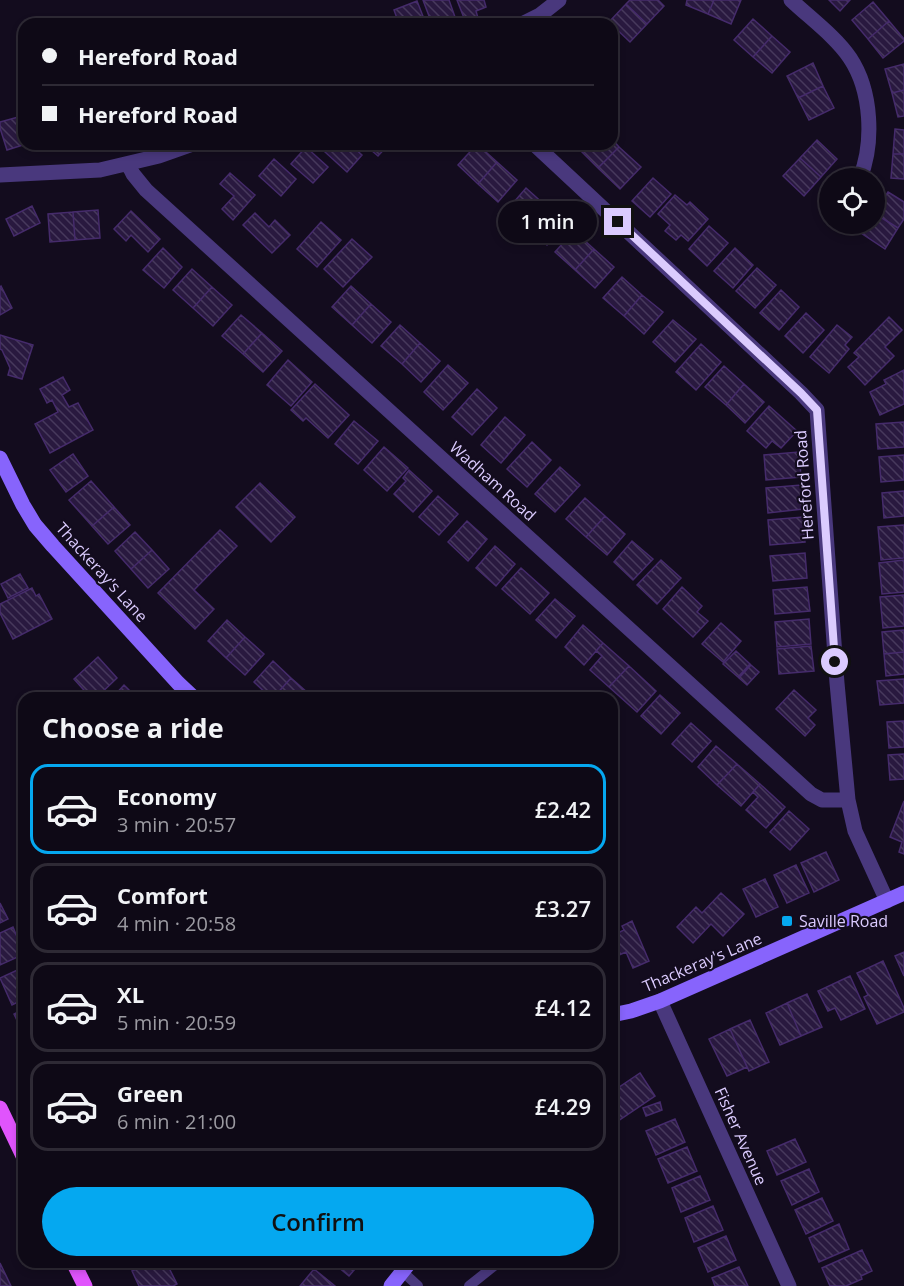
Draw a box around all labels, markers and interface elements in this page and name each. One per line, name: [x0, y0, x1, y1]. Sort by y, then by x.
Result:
text: Hereford Road: [78, 41, 238, 71]
text: Hereford Road: [78, 99, 238, 129]
map controls: [819, 168, 885, 234]
button: locate: [819, 168, 885, 234]
callout: 1 min: [498, 201, 597, 243]
text: 1 min: [521, 208, 575, 235]
route end: [604, 208, 631, 235]
street label: Hereford Road: [789, 429, 819, 541]
street label: Wadham Road: [445, 436, 541, 526]
street label: Thackeray's Lane: [51, 517, 153, 627]
route start: [821, 648, 848, 675]
text: Choose a ride: [42, 709, 224, 746]
text: Economy: [117, 781, 216, 811]
icon: car: [45, 782, 99, 836]
text: £2.42: [535, 794, 591, 824]
text: 3 min · 20:57: [117, 811, 236, 838]
text: Comfort: [117, 880, 208, 910]
icon: car: [45, 881, 99, 935]
text: £3.27: [535, 893, 591, 923]
text: 4 min · 20:58: [117, 910, 236, 937]
place label: Saville Road: [799, 910, 888, 932]
marker: Saville Road: [780, 914, 794, 928]
street label: Thackeray's Lane: [639, 927, 765, 997]
text: XL: [117, 979, 144, 1009]
icon: car: [45, 980, 99, 1034]
text: £4.12: [535, 992, 591, 1022]
text: 5 min · 20:59: [117, 1009, 236, 1036]
text: Green: [117, 1078, 183, 1108]
icon: car: [45, 1079, 99, 1133]
street label: Fisher Avenue: [710, 1084, 772, 1188]
text: £4.29: [535, 1091, 591, 1121]
text: 6 min · 21:00: [117, 1108, 236, 1135]
button: Confirm: [42, 1187, 594, 1256]

